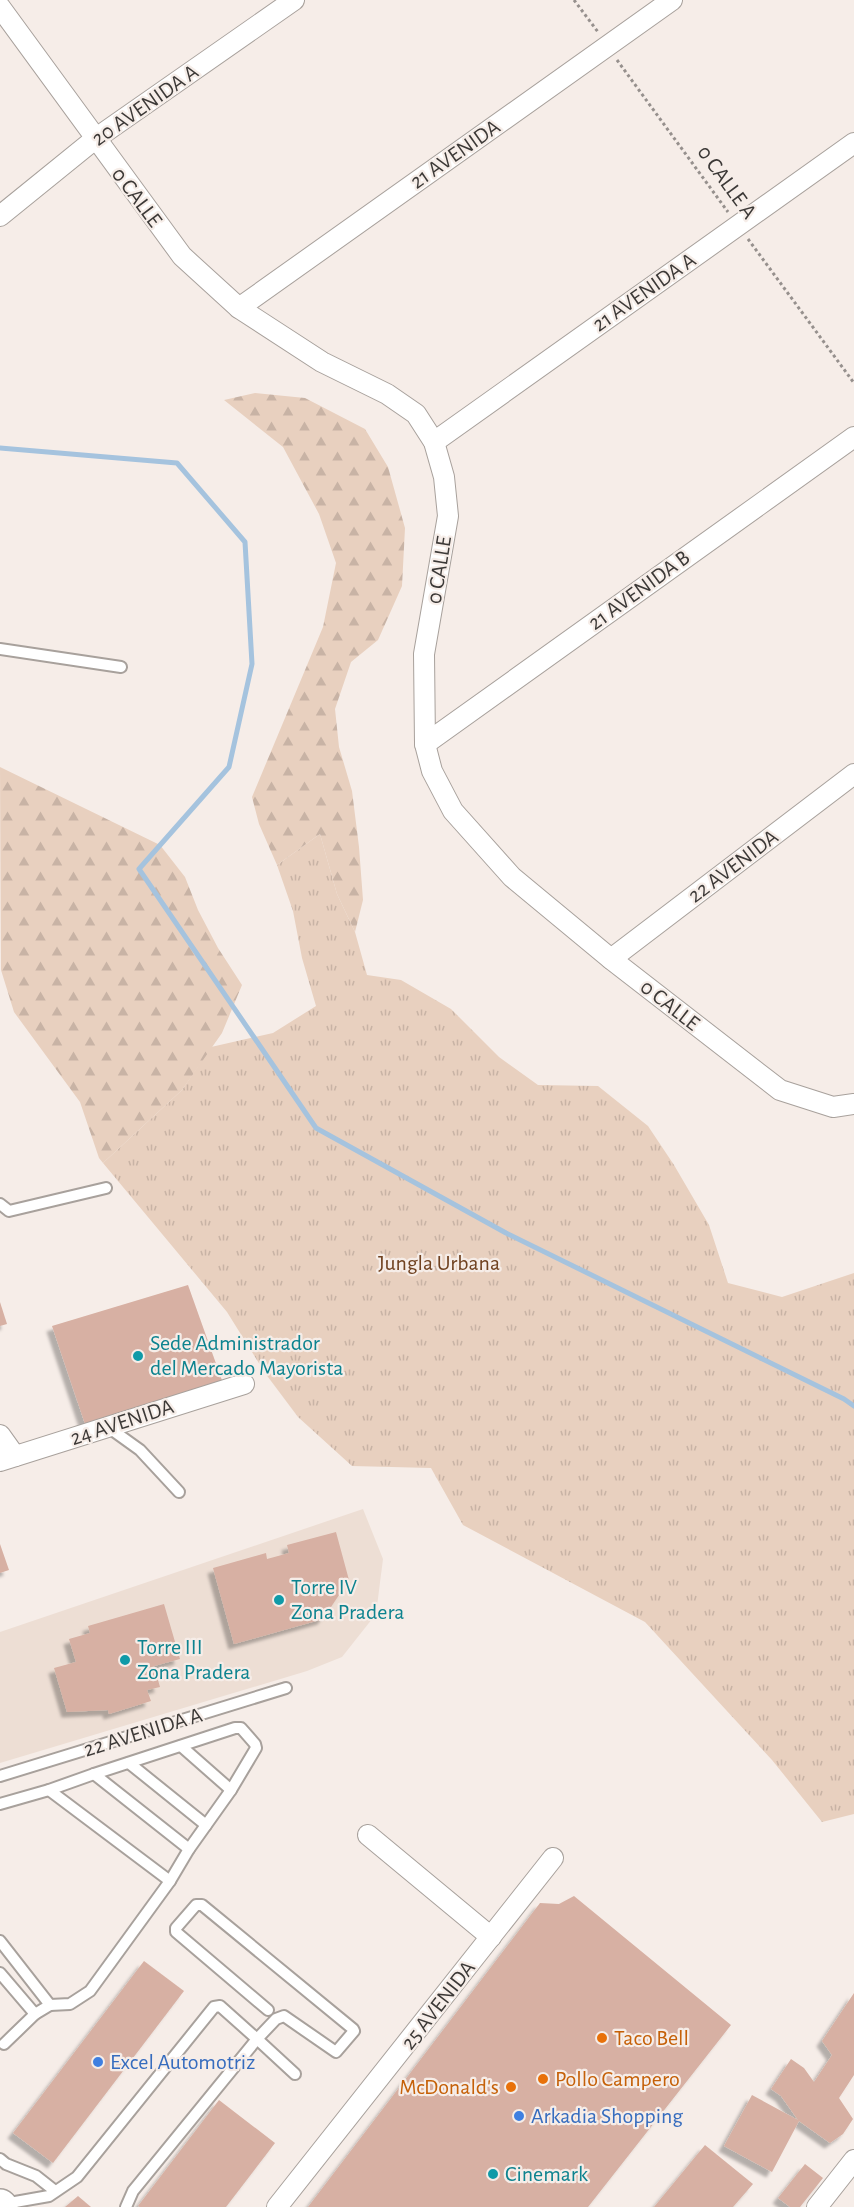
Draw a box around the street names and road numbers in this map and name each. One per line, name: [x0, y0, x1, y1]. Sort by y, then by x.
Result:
street label: 20 AVENIDA A: [88, 60, 202, 150]
street label: 21 AVENIDA: [406, 115, 504, 193]
street label: 0 CALLE A: [693, 141, 761, 223]
street label: 0 CALLE: [108, 163, 167, 231]
street label: 21 AVENIDA A: [588, 248, 700, 336]
street label: 0 CALLE: [423, 534, 455, 605]
street label: 21 AVENIDA B: [584, 546, 694, 634]
street label: 22 AVENIDA: [684, 825, 782, 907]
street label: 0 CALLE: [636, 975, 704, 1035]
street label: 24 AVENIDA: [68, 1395, 177, 1449]
street label: 22 AVENIDA A: [81, 1703, 205, 1760]
street label: 25 AVENIDA: [397, 1956, 479, 2053]

